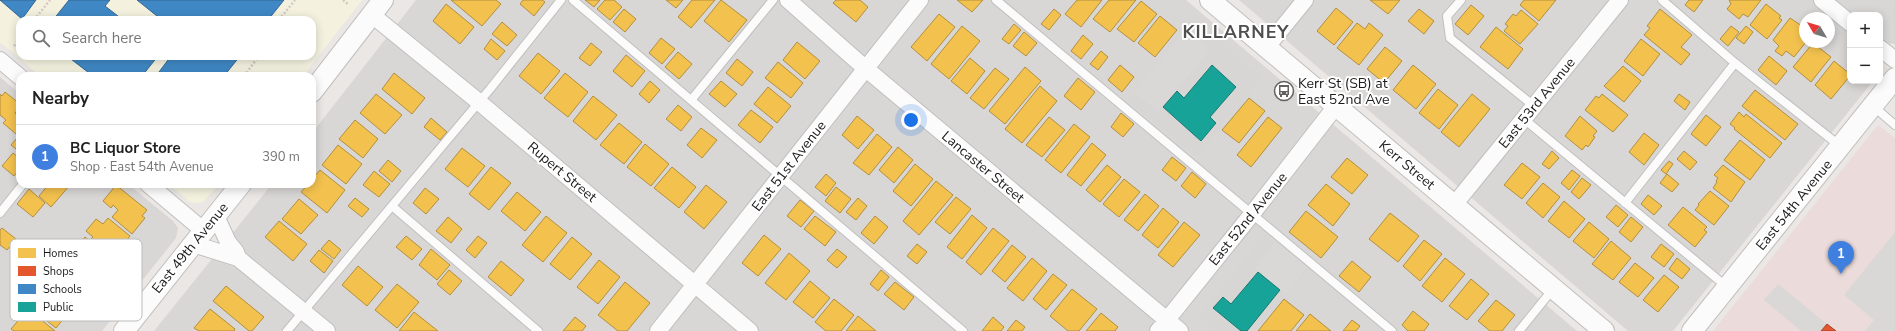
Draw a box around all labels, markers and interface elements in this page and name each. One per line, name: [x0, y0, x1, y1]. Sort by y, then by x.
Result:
north arrow: [1799, 12, 1835, 48]
map controls: [1847, 12, 1883, 84]
button: +: [1847, 12, 1883, 48]
search box: [16, 16, 316, 60]
district label: KILLARNEY: [1183, 20, 1290, 44]
icon: search: [30, 27, 52, 49]
text: Search here: [62, 28, 142, 48]
button: −: [1847, 48, 1883, 84]
street label: East 53rd Avenue: [1494, 54, 1580, 152]
place label: Kerr St (SB) at East 52nd Ave: [1298, 74, 1390, 109]
bus stop icon: Kerr St (SB) at East 52nd Ave: [1273, 80, 1295, 102]
text: Nearby: [32, 87, 89, 110]
your location: [901, 110, 921, 130]
street label: East 51st Avenue: [748, 117, 830, 215]
street label: Lancaster Street: [938, 127, 1028, 207]
street label: Kerr Street: [1375, 136, 1439, 194]
street label: Rupert Street: [523, 137, 601, 207]
text: BC Liquor Store: [70, 138, 181, 158]
text: 1: [41, 148, 49, 166]
text: 390 m: [262, 148, 300, 166]
street label: East 54th Avenue: [1752, 156, 1836, 254]
text: Shop · East 54th Avenue: [70, 158, 213, 176]
street label: East 52nd Avenue: [1204, 168, 1292, 270]
street label: East 49th Avenue: [148, 199, 232, 297]
legend: [10, 239, 142, 321]
pin: 1: [1828, 241, 1854, 274]
text: Homes: [43, 246, 78, 261]
text: Shops: [43, 264, 74, 279]
text: Schools: [43, 282, 82, 297]
text: Public: [43, 300, 73, 315]

